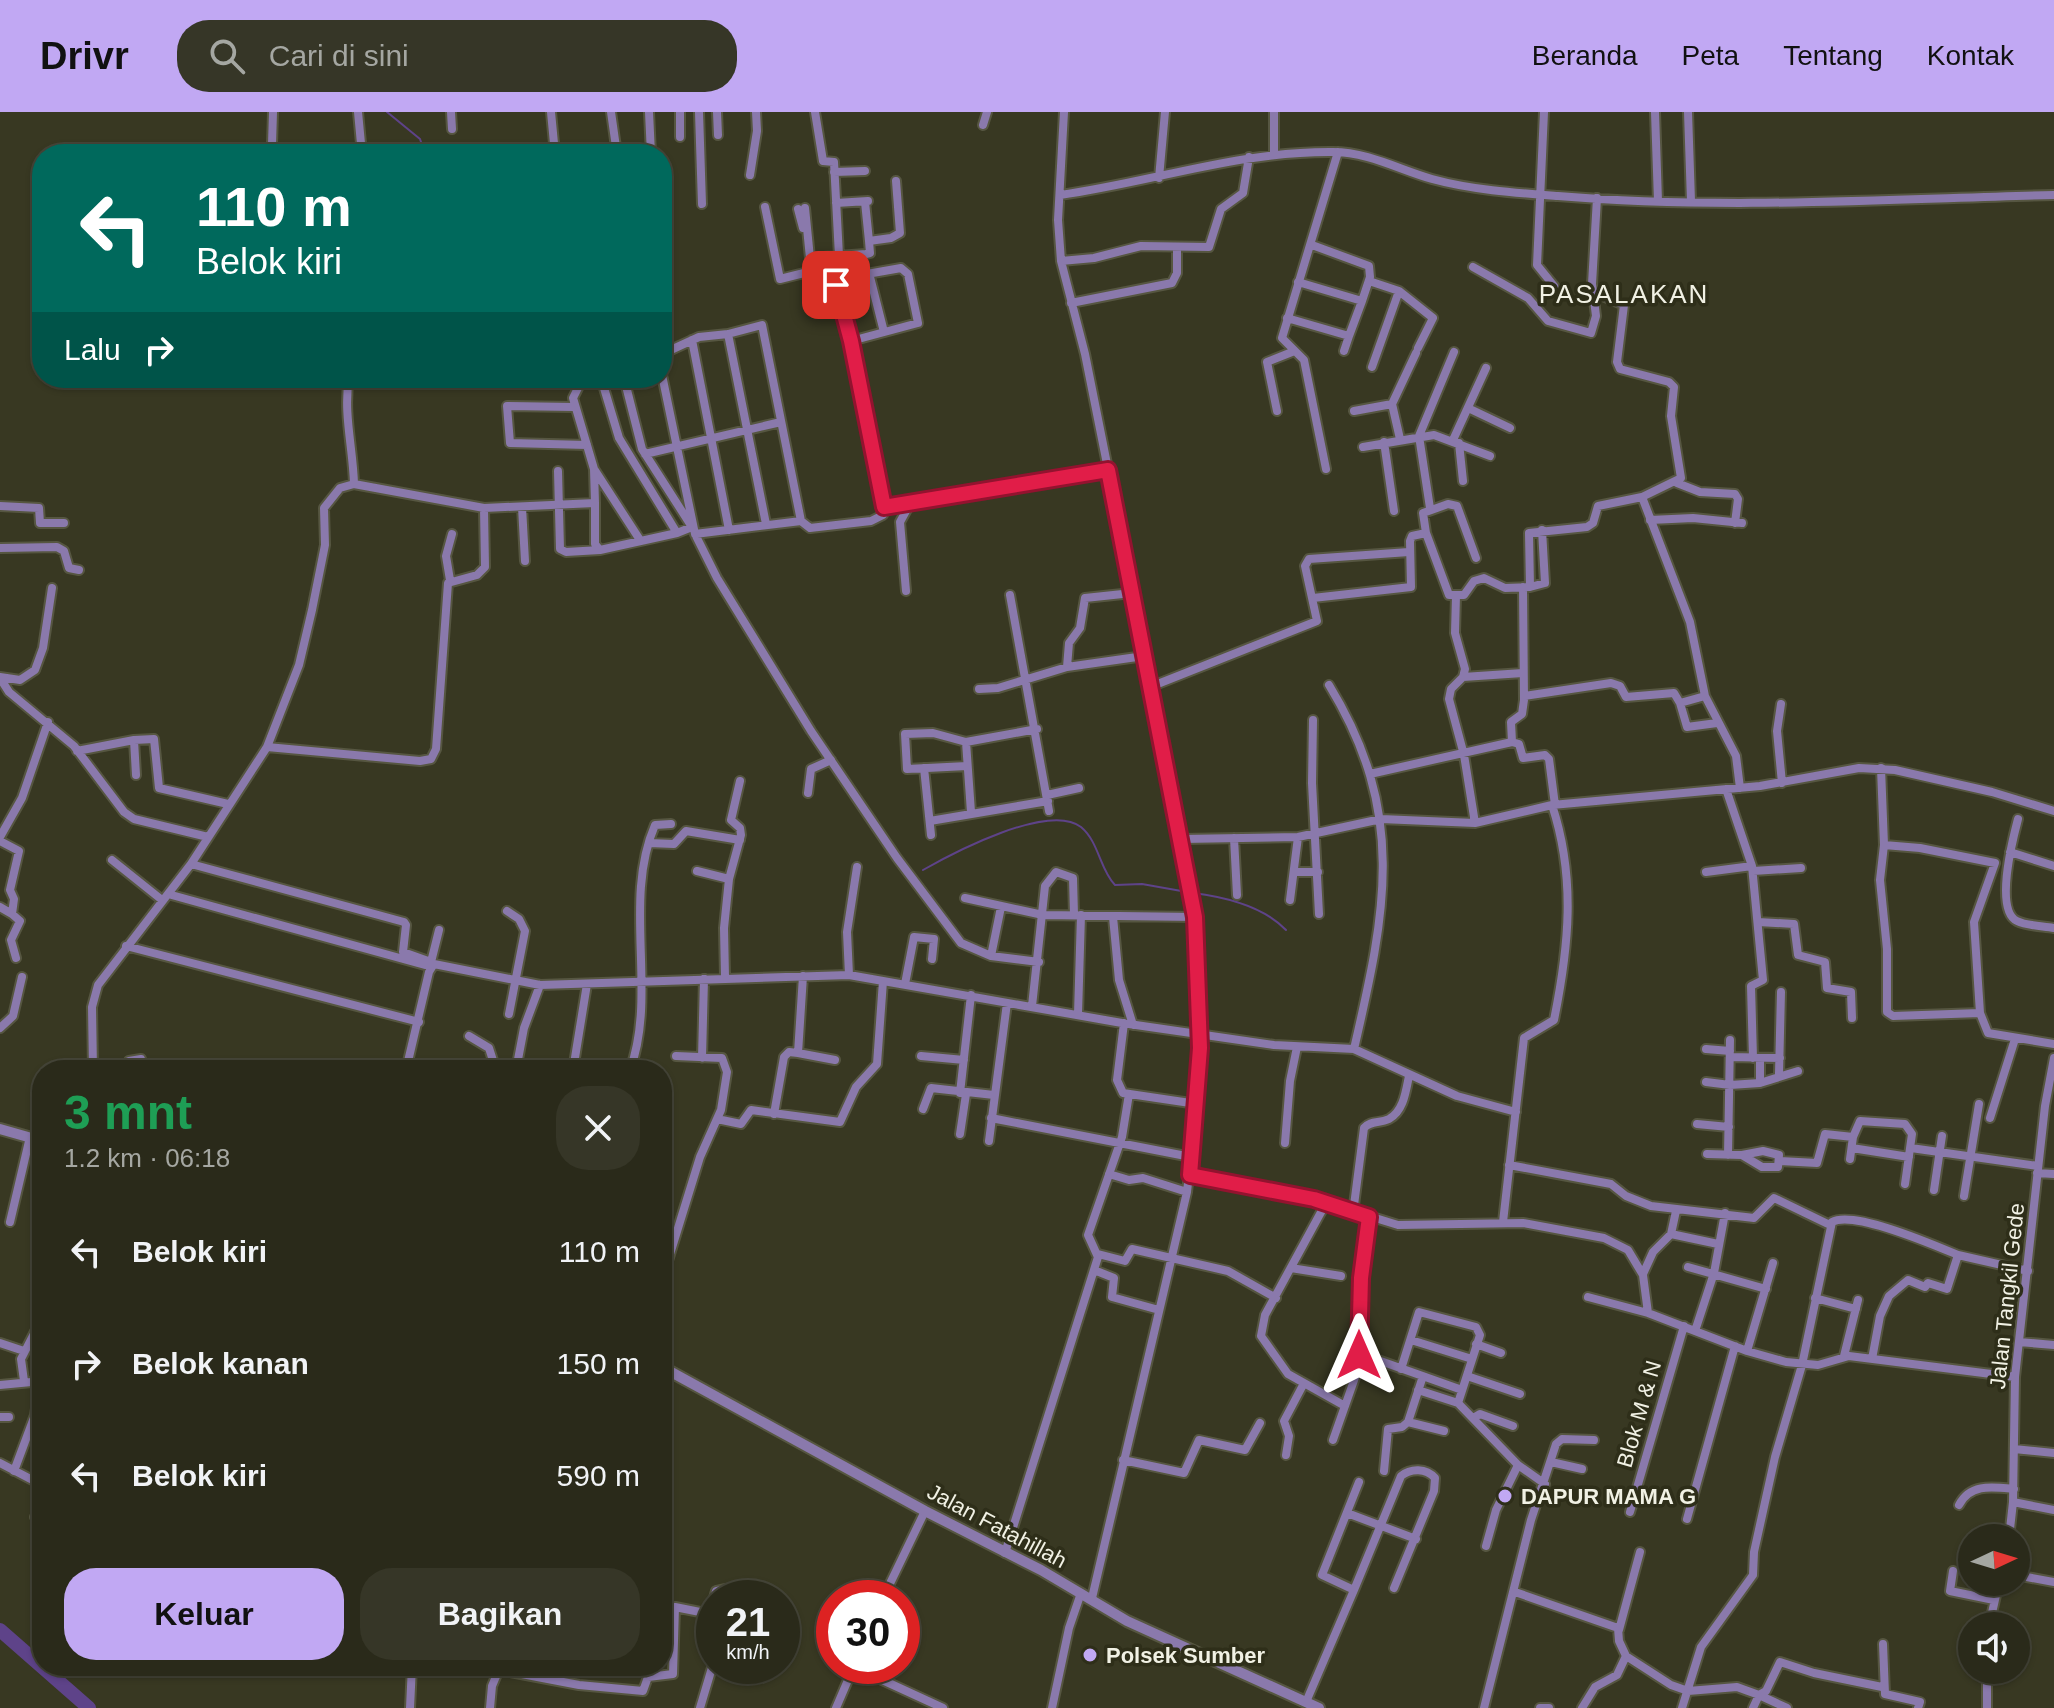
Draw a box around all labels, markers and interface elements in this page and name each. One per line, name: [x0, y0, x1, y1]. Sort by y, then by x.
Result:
search box: [177, 20, 737, 92]
icon: search: [205, 34, 249, 78]
text: Drivr: [40, 35, 129, 77]
text: Cari di sini: [269, 39, 409, 72]
text: Beranda: [1532, 40, 1638, 71]
text: Peta: [1682, 40, 1739, 71]
text: Tentang: [1783, 40, 1883, 71]
text: Kontak: [1927, 40, 2014, 71]
text: 110 m: [196, 175, 352, 238]
icon: left: [64, 176, 168, 280]
text: Belok kiri: [196, 241, 342, 282]
pin: [802, 251, 870, 319]
icon: arrive: [814, 263, 858, 307]
district label: PASALAKAN: [1539, 279, 1709, 309]
icon: right: [137, 328, 181, 372]
text: Lalu: [64, 333, 121, 366]
text: 3 mnt: [64, 1086, 192, 1139]
button: close: [556, 1086, 640, 1170]
text: 1.2 km · 06:18: [64, 1143, 230, 1173]
street label: Jalan Tangkil Gede: [1985, 1202, 2029, 1390]
icon: left: [64, 1230, 108, 1274]
text: Belok kiri: [132, 1235, 267, 1268]
text: 110 m: [559, 1235, 640, 1268]
position arrow: [1317, 1313, 1401, 1397]
icon: right: [64, 1342, 108, 1386]
text: Belok kanan: [132, 1347, 309, 1380]
text: 150 m: [557, 1347, 640, 1380]
street label: Blok M & N: [1612, 1358, 1666, 1470]
icon: left: [64, 1454, 108, 1498]
text: Belok kiri: [132, 1459, 267, 1492]
text: 590 m: [557, 1459, 640, 1492]
street label: Jalan Fatahillah: [923, 1479, 1071, 1573]
place label: DAPUR MAMA G: [1521, 1484, 1696, 1509]
marker: DAPUR MAMA G: [1496, 1487, 1514, 1505]
north arrow: [1958, 1524, 2030, 1596]
map controls: [1958, 1524, 2030, 1684]
button: Keluar: [64, 1568, 344, 1660]
button: Bagikan: [360, 1568, 640, 1660]
speed limit sign: 30: [816, 1580, 920, 1684]
text: 21: [726, 1600, 770, 1644]
button: sound: [1958, 1612, 2030, 1684]
text: km/h: [726, 1641, 770, 1663]
place label: Polsek Sumber: [1106, 1643, 1265, 1668]
marker: Polsek Sumber: [1081, 1646, 1099, 1664]

